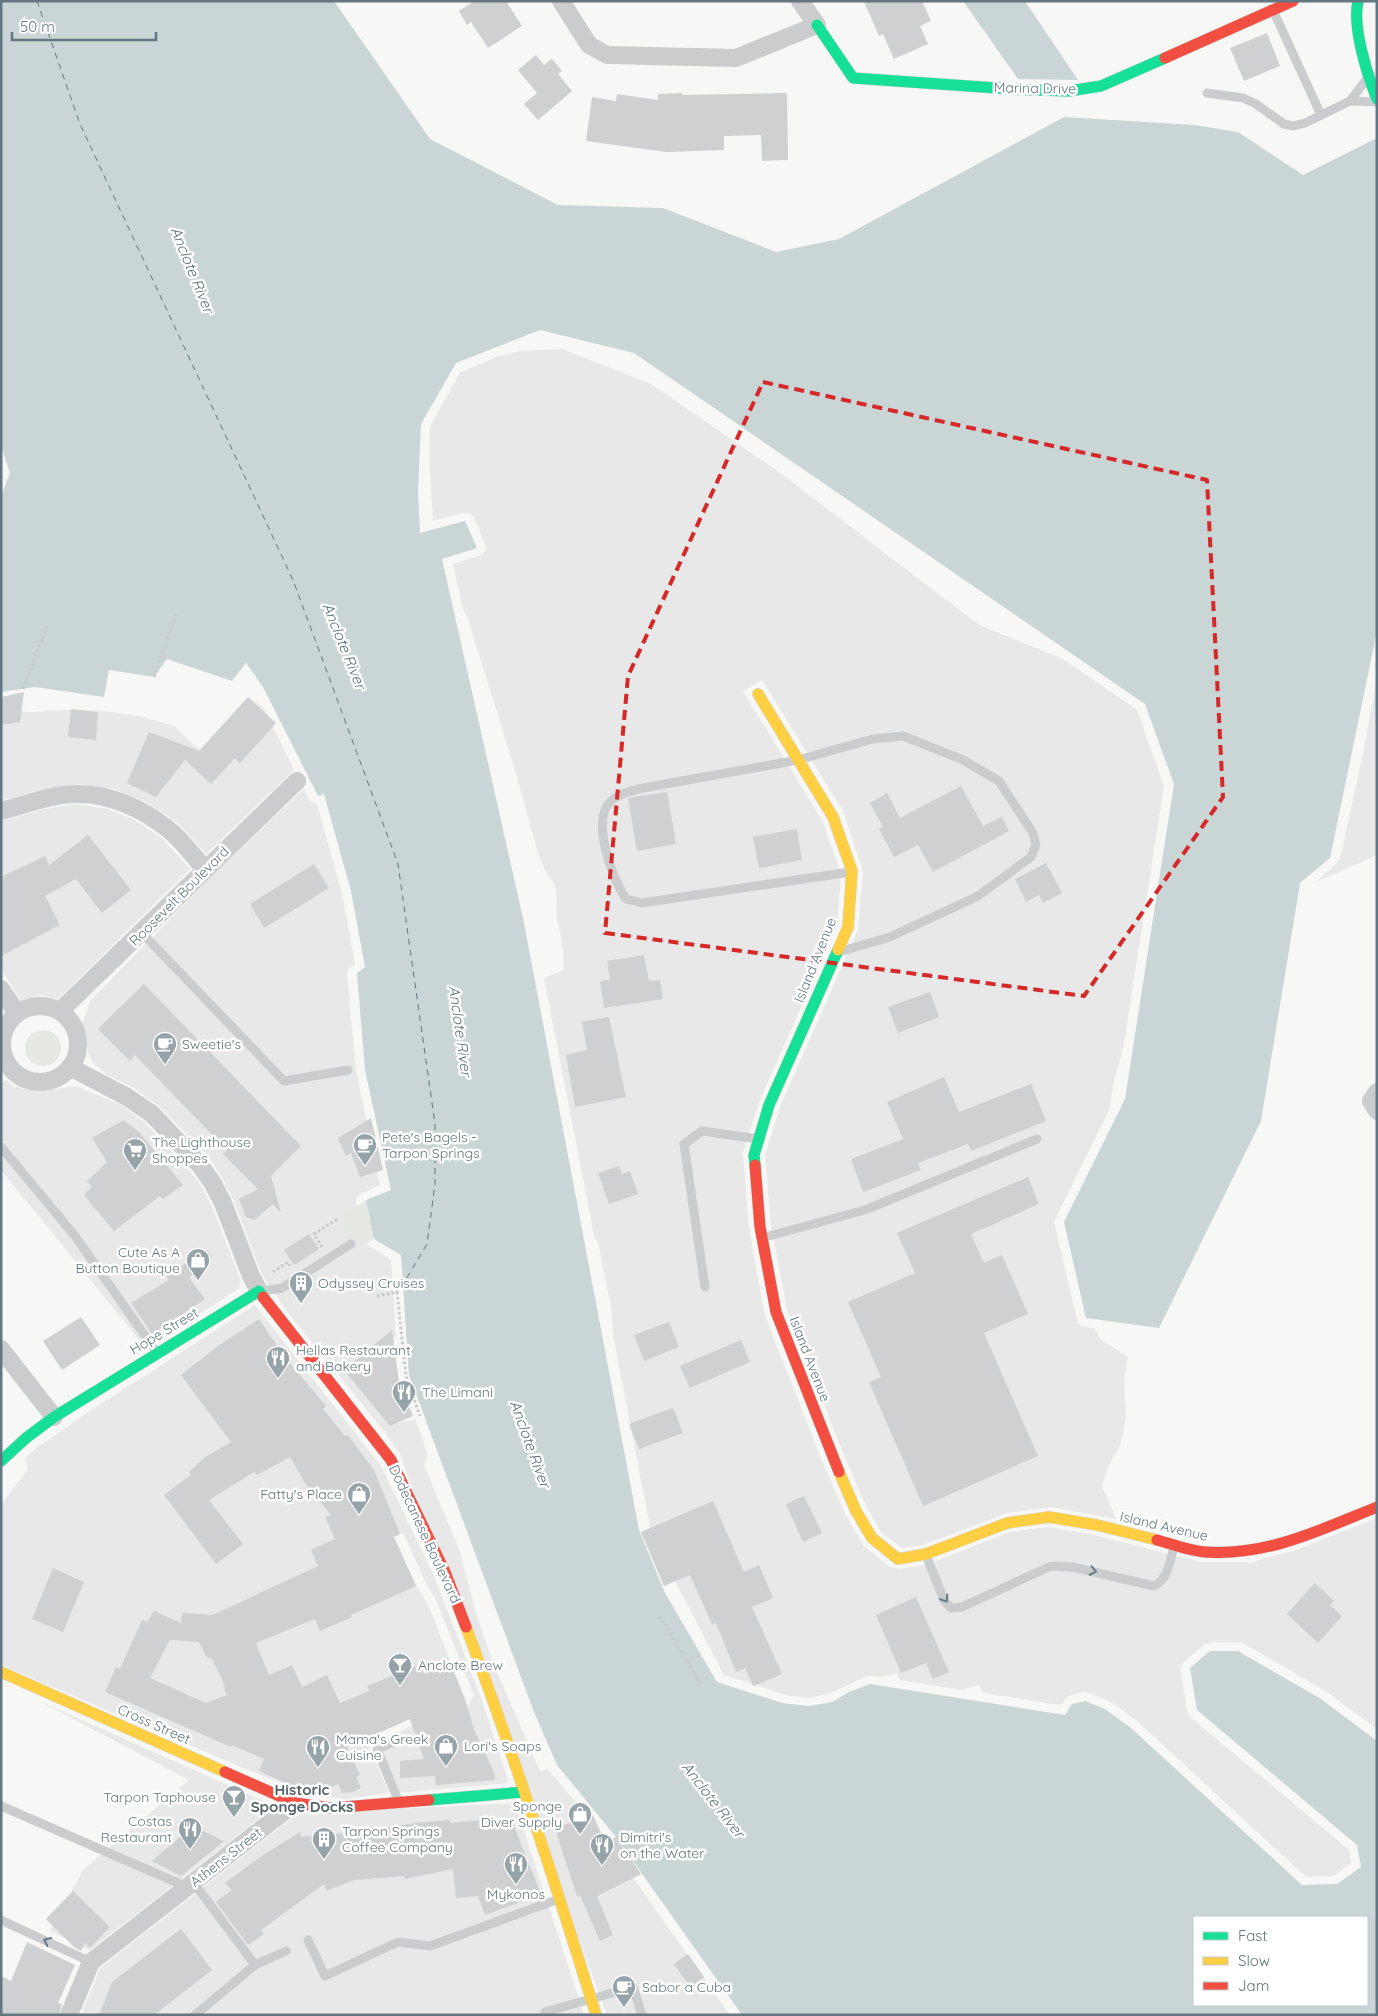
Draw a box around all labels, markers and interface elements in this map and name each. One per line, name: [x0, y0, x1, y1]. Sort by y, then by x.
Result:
scale bar: [12, 10, 156, 42]
text: 50 m: [20, 17, 55, 36]
street label: Marina Drive: [994, 78, 1077, 98]
water label: Anclote River: [167, 224, 219, 318]
water label: Anclote River: [319, 600, 371, 694]
street label: Roosevelt Boulevard: [125, 842, 233, 950]
street label: Island Avenue: [790, 915, 840, 1005]
water label: Anclote River: [445, 984, 477, 1080]
cafe icon: Sweetie's: [152, 1031, 178, 1065]
place label: Sweetie's: [182, 1035, 241, 1053]
place label: Pete's Bagels - Tarpon Springs: [382, 1128, 480, 1162]
cafe icon: Pete's Bagels - Tarpon Springs: [352, 1132, 378, 1166]
place label: The Lighthouse Shoppes: [152, 1133, 251, 1167]
supermarket icon: The Lighthouse Shoppes: [122, 1137, 148, 1171]
place label: Cute As A Button Boutique: [76, 1243, 180, 1277]
shop icon: Cute As A Button Boutique: [185, 1247, 211, 1281]
building icon: Odyssey Cruises: [288, 1270, 314, 1304]
place label: Odyssey Cruises: [318, 1274, 424, 1292]
street label: Hope Street: [126, 1303, 202, 1359]
street label: Island Avenue: [785, 1314, 835, 1404]
place label: Hellas Restaurant and Bakery: [296, 1341, 411, 1375]
restaurant icon: Hellas Restaurant and Bakery: [265, 1345, 291, 1379]
restaurant icon: The Limani: [391, 1379, 417, 1413]
place label: The Limani: [422, 1383, 493, 1401]
water label: Anclote River: [506, 1398, 556, 1492]
street label: Dodecanese Boulevard: [385, 1462, 465, 1606]
shop icon: Fatty's Place: [346, 1481, 372, 1515]
place label: Fatty's Place: [260, 1485, 342, 1503]
street label: Island Avenue: [1118, 1507, 1210, 1545]
one-way arrow: [1088, 1566, 1097, 1576]
one-way arrow: [939, 1593, 948, 1603]
bar icon: Anclote Brew: [387, 1652, 413, 1686]
place label: Anclote Brew: [418, 1656, 503, 1674]
street label: Cross Street: [115, 1700, 193, 1748]
place label: Mama's Greek Cuisine: [336, 1730, 429, 1764]
shop icon: Lori's Soaps: [433, 1733, 459, 1767]
restaurant icon: Mama's Greek Cuisine: [305, 1734, 331, 1768]
place label: Lori's Soaps: [464, 1737, 541, 1755]
water label: Anclote River: [678, 1758, 750, 1843]
district label: Historic Sponge Docks: [251, 1780, 353, 1816]
bar icon: Tarpon Taphouse: [221, 1784, 247, 1818]
place label: Tarpon Taphouse: [103, 1788, 216, 1806]
place label: Sponge Diver Supply: [481, 1797, 562, 1831]
shop icon: Sponge Diver Supply: [567, 1801, 593, 1835]
place label: Costas Restaurant: [101, 1812, 172, 1846]
restaurant icon: Costas Restaurant: [177, 1816, 203, 1850]
place label: Tarpon Springs Coffee Company: [342, 1822, 453, 1856]
street label: Athens Street: [186, 1823, 266, 1891]
building icon: Tarpon Springs Coffee Company: [311, 1826, 337, 1860]
place label: Dimitri's on the Water: [620, 1828, 705, 1862]
restaurant icon: Dimitri's on the Water: [589, 1832, 615, 1866]
restaurant icon: Mykonos: [503, 1851, 529, 1885]
place label: Mykonos: [487, 1885, 545, 1903]
legend: [1193, 1916, 1368, 2006]
text: Fast: [1238, 1926, 1267, 1945]
one-way arrow: [43, 1937, 52, 1948]
text: Slow: [1238, 1951, 1270, 1970]
cafe icon: Sabor a Cuba: [611, 1974, 637, 2008]
text: Jam: [1238, 1976, 1269, 1995]
place label: Sabor a Cuba: [642, 1978, 731, 1996]

